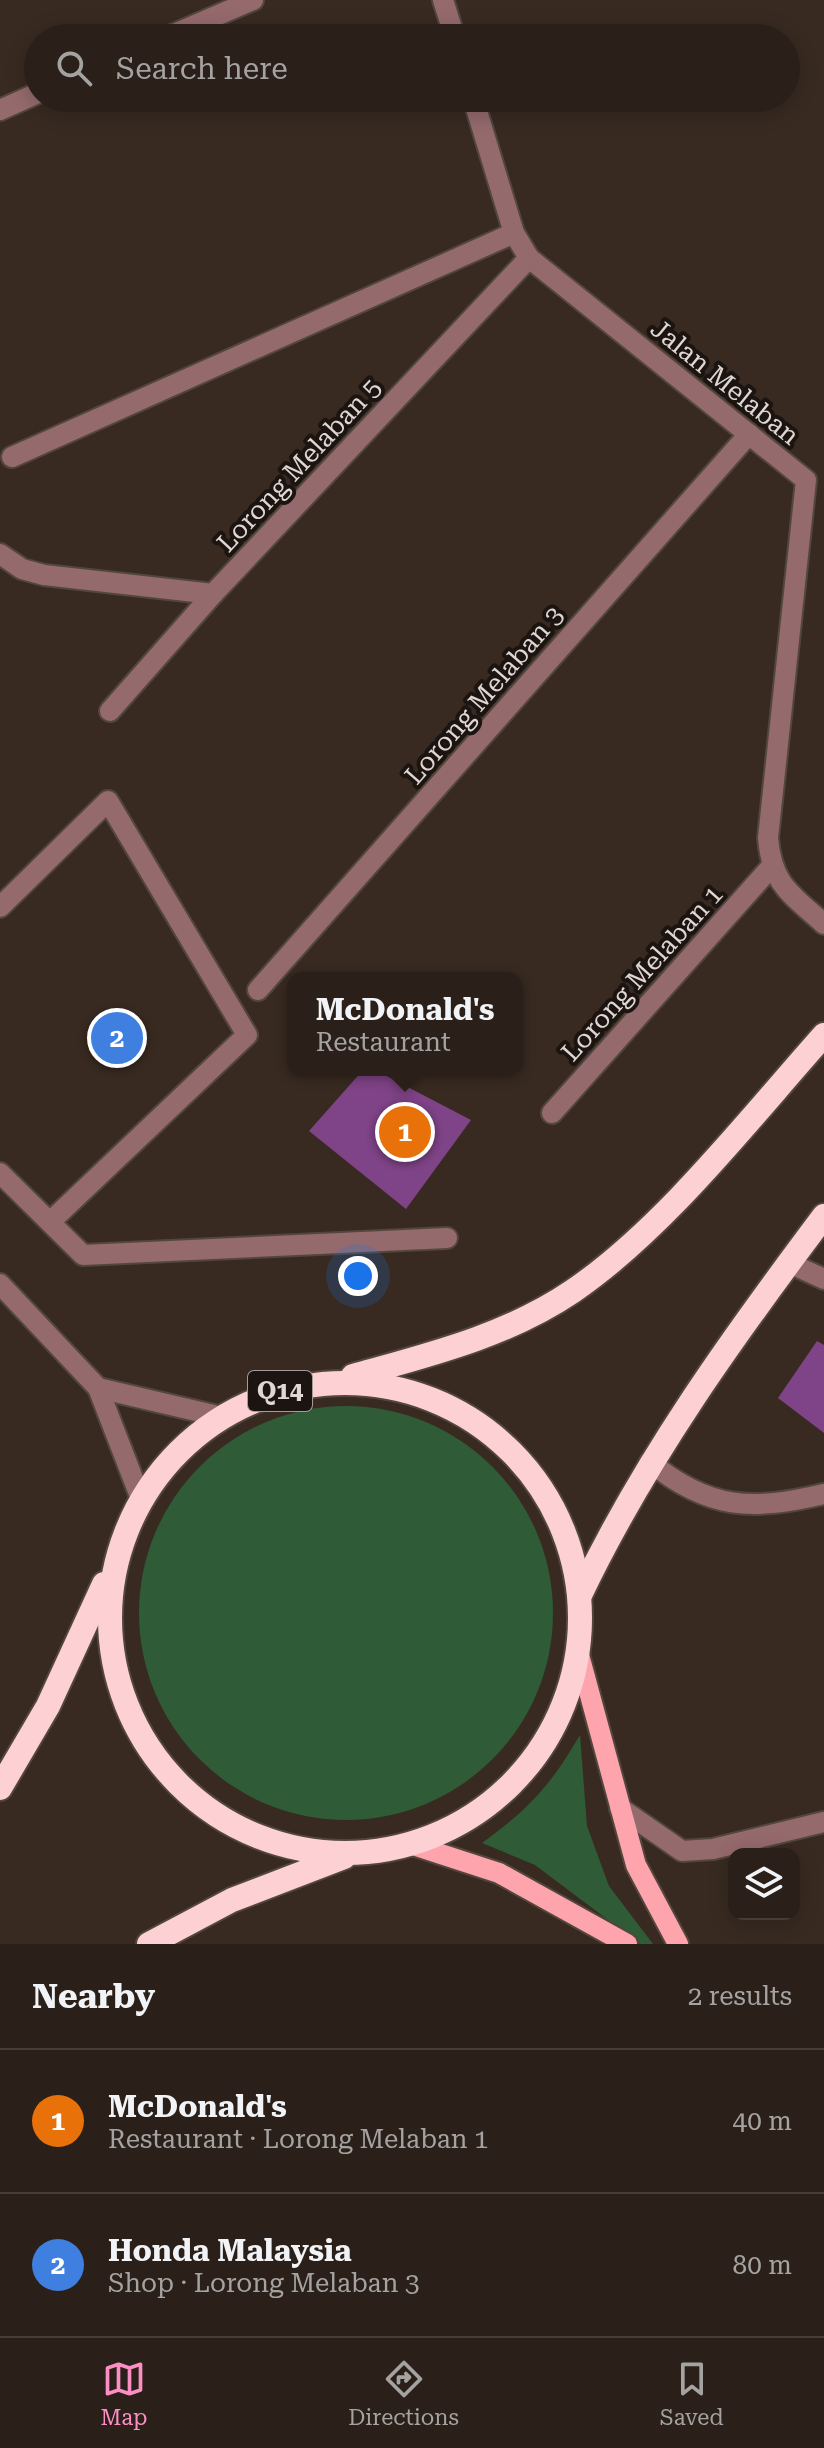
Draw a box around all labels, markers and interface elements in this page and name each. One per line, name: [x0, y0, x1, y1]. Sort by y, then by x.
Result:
search box: [24, 24, 800, 112]
icon: search: [52, 46, 96, 90]
text: Search here: [116, 51, 288, 86]
street label: Jalan Melaban: [645, 313, 805, 451]
street label: Lorong Melaban 5: [211, 372, 387, 558]
street label: Lorong Melaban 3: [399, 600, 569, 790]
street label: Lorong Melaban 1: [555, 879, 729, 1067]
popup: [287, 972, 523, 1076]
text: McDonald's: [316, 992, 494, 1027]
pin: 2: [91, 1008, 143, 1068]
text: Restaurant: [316, 1027, 451, 1057]
pin: 1: [379, 1102, 431, 1162]
your location: [338, 1256, 378, 1296]
road number: Q14: [248, 1371, 312, 1411]
map controls: [728, 1848, 800, 1920]
button: layers: [728, 1848, 800, 1920]
text: Nearby: [32, 1976, 155, 2016]
text: 2 results: [688, 1981, 792, 2011]
text: McDonald's: [108, 2089, 287, 2124]
text: 1: [51, 2106, 65, 2136]
text: 40 m: [733, 2106, 792, 2136]
text: Restaurant · Lorong Melaban 1: [108, 2124, 489, 2154]
text: Honda Malaysia: [108, 2233, 352, 2268]
text: 2: [51, 2250, 65, 2280]
text: 80 m: [733, 2250, 792, 2280]
text: Shop · Lorong Melaban 3: [108, 2268, 420, 2298]
tab: Map: [100, 2357, 147, 2430]
tab: Directions: [348, 2357, 459, 2430]
tab: Saved: [660, 2357, 724, 2430]

